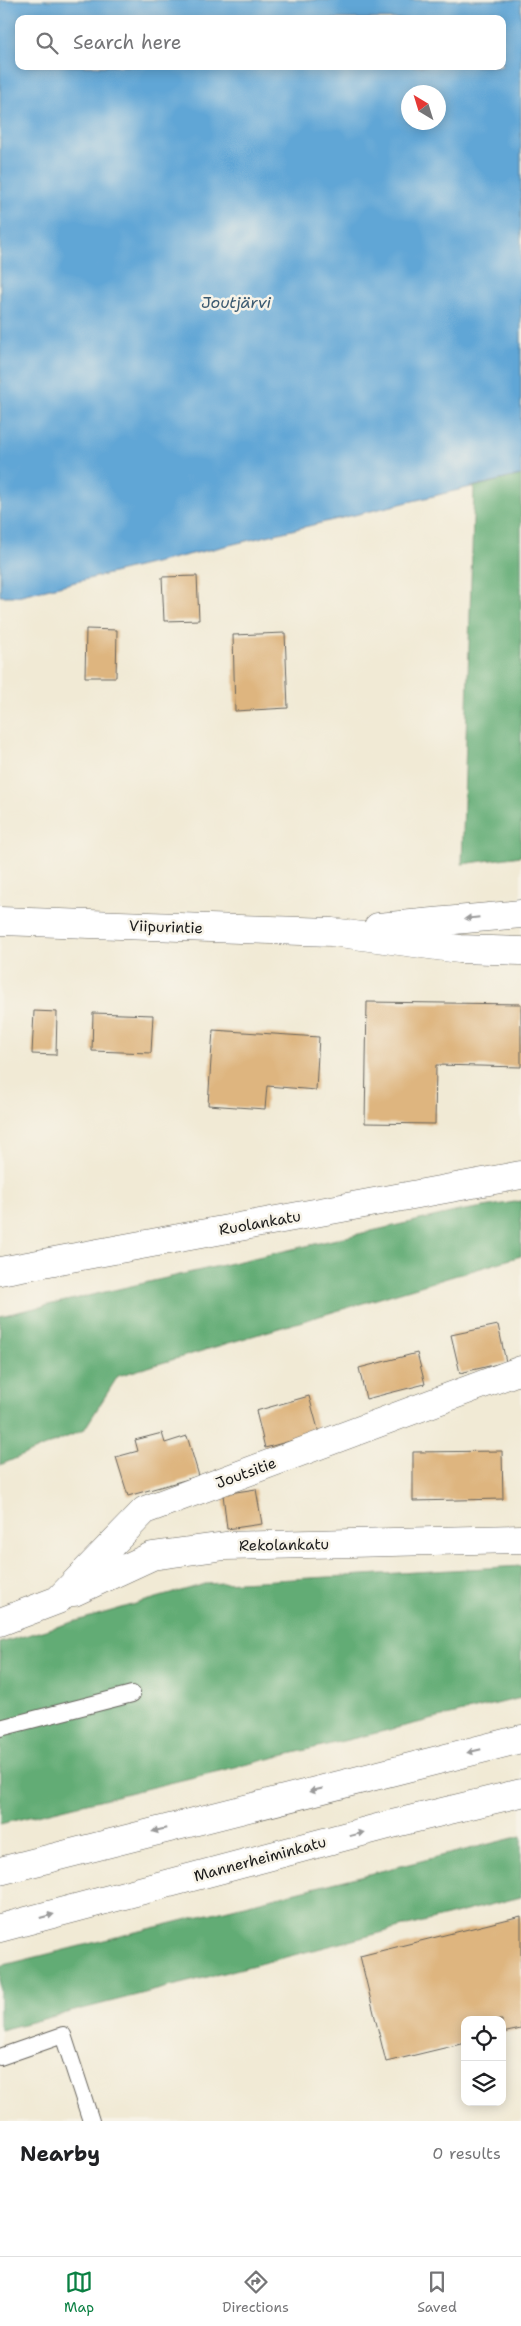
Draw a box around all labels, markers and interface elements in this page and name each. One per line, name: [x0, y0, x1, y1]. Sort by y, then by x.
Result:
search box: [15, 15, 506, 70]
icon: search: [33, 29, 61, 57]
text: Search here: [73, 30, 182, 55]
north arrow: [401, 85, 446, 130]
water label: Joutjärvi: [201, 292, 271, 313]
one-way arrow: [464, 914, 480, 922]
street label: Viipurintie: [129, 916, 203, 938]
street label: Ruolankatu: [218, 1206, 302, 1240]
street label: Joutsitie: [213, 1453, 279, 1493]
street label: Rekolankatu: [239, 1534, 329, 1556]
one-way arrow: [466, 1747, 481, 1755]
one-way arrow: [309, 1786, 324, 1794]
one-way arrow: [151, 1826, 166, 1834]
one-way arrow: [349, 1830, 364, 1838]
street label: Mannerheiminkatu: [192, 1832, 328, 1886]
one-way arrow: [40, 1911, 55, 1919]
map controls: [461, 2016, 506, 2106]
button: locate: [461, 2016, 506, 2061]
button: layers: [461, 2061, 506, 2106]
text: Nearby: [20, 2140, 100, 2168]
text: 0 results: [432, 2143, 501, 2164]
tab: Map: [64, 2268, 94, 2316]
tab: Directions: [222, 2268, 289, 2316]
tab: Saved: [417, 2268, 457, 2316]

